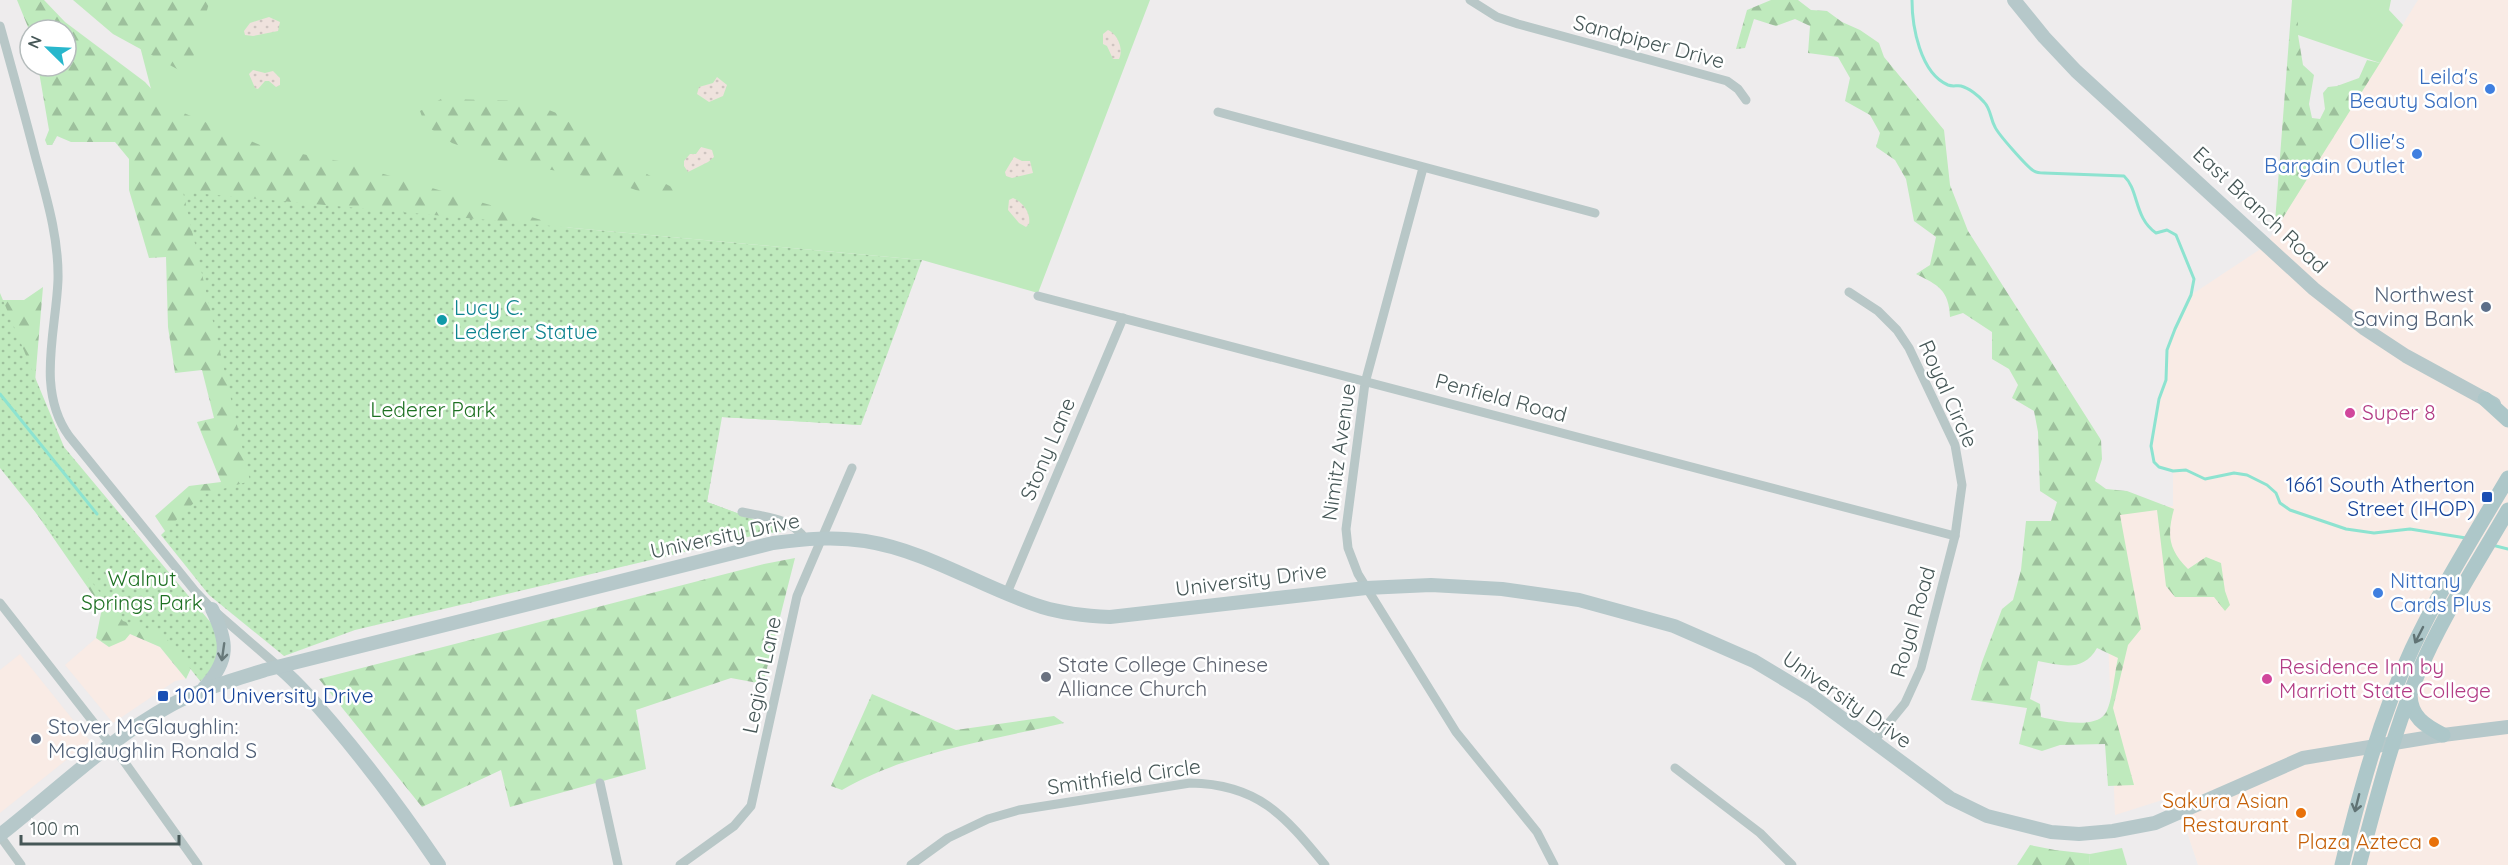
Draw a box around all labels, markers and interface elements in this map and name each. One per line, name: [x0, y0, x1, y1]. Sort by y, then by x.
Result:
street label: Sandpiper Drive: [1571, 8, 1728, 74]
north arrow: [18, 18, 78, 78]
text: N: [23, 32, 46, 51]
place label: Leila's Beauty Salon: [2349, 63, 2478, 113]
marker: Leila's Beauty Salon: [2483, 82, 2497, 96]
place label: Ollie's Bargain Outlet: [2264, 128, 2405, 178]
street label: East Branch Road: [2188, 140, 2333, 278]
marker: Ollie's Bargain Outlet: [2410, 147, 2424, 161]
place label: Northwest Saving Bank: [2353, 281, 2474, 331]
place label: Lucy C. Lederer Statue: [454, 294, 598, 344]
marker: Northwest Saving Bank: [2479, 300, 2493, 314]
marker: Lucy C. Lederer Statue: [435, 313, 449, 327]
street label: Royal Circle: [1914, 336, 1984, 451]
street label: Penfield Road: [1433, 367, 1570, 427]
street label: Nimitz Avenue: [1316, 382, 1360, 522]
street label: Stony Lane: [1014, 393, 1080, 504]
park label: Lederer Park: [370, 396, 496, 422]
place label: Super 8: [2362, 399, 2436, 425]
marker: Super 8: [2343, 406, 2357, 420]
place label: 1661 South Atherton Street (IHOP): [2286, 471, 2475, 521]
marker: 1661 South Atherton Street (IHOP): [2480, 490, 2494, 504]
street label: University Drive: [648, 506, 802, 564]
street label: University Drive: [1174, 557, 1328, 601]
street label: Royal Road: [1884, 563, 1940, 680]
park label: Walnut Springs Park: [81, 565, 203, 615]
place label: Nittany Cards Plus: [2390, 567, 2491, 617]
marker: Nittany Cards Plus: [2371, 586, 2385, 600]
street label: Legion Lane: [736, 614, 786, 736]
one-way arrow: [2412, 626, 2424, 644]
one-way arrow: [217, 642, 228, 661]
street label: University Drive: [1778, 645, 1917, 753]
place label: State College Chinese Alliance Church: [1058, 651, 1268, 701]
place label: Residence Inn by Marriott State College: [2279, 653, 2491, 703]
marker: State College Chinese Alliance Church: [1039, 670, 1053, 684]
marker: Residence Inn by Marriott State College: [2260, 672, 2274, 686]
place label: 1001 University Drive: [175, 682, 374, 708]
marker: 1001 University Drive: [156, 689, 170, 703]
place label: Stover McGlaughlin: Mcglaughlin Ronald S: [48, 713, 257, 763]
marker: Stover McGlaughlin: Mcglaughlin Ronald S: [29, 732, 43, 746]
street label: Smithfield Circle: [1045, 752, 1202, 800]
place label: Sakura Asian Restaurant: [2162, 787, 2289, 837]
one-way arrow: [2351, 793, 2363, 812]
marker: Sakura Asian Restaurant: [2294, 806, 2308, 820]
scale bar: [21, 808, 178, 846]
text: 100 m: [30, 817, 79, 840]
place label: Plaza Azteca: [2297, 828, 2422, 854]
marker: Plaza Azteca: [2427, 835, 2441, 849]

